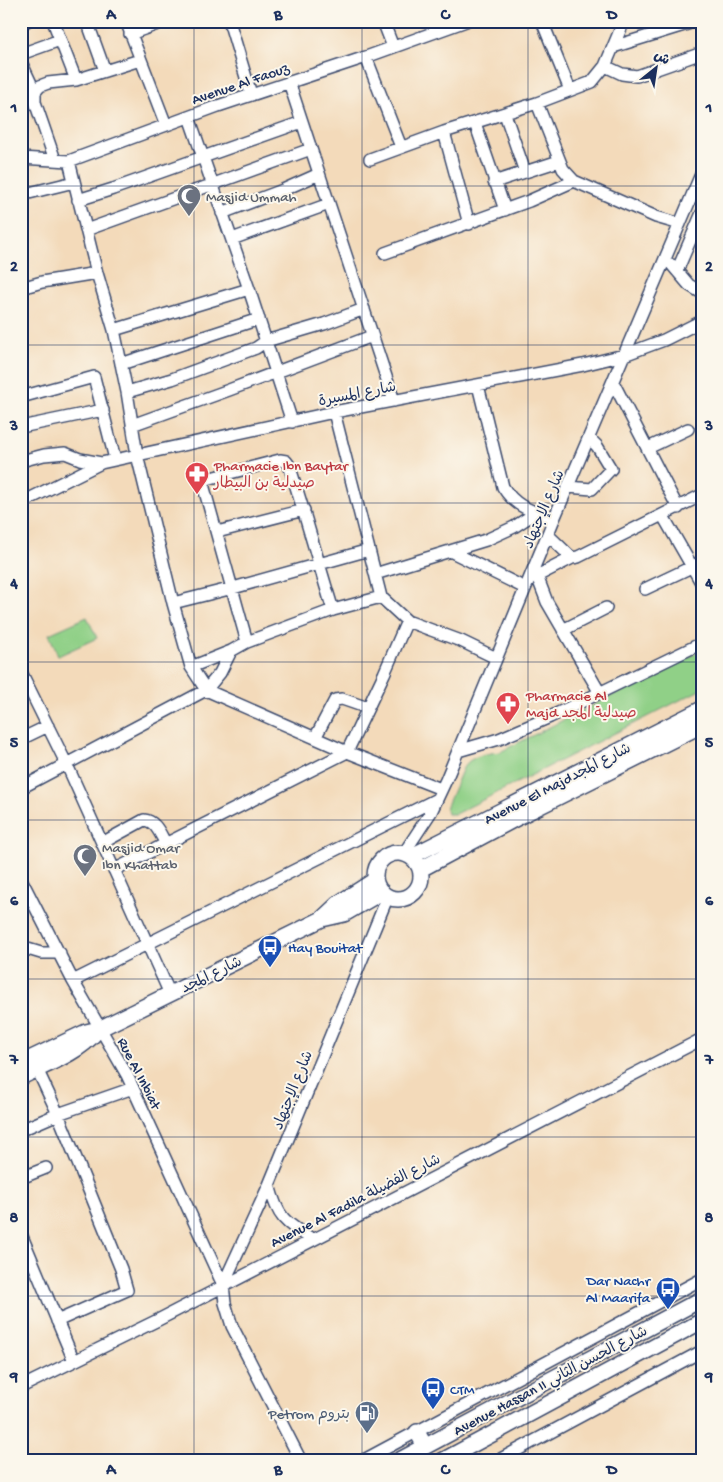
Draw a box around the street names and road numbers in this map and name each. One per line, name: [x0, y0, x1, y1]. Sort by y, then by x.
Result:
street label: Avenue Al Faouz: [190, 60, 292, 110]
street label: شارع المسيرة: [317, 379, 398, 411]
street label: شارع الإجتهاد: [520, 468, 570, 552]
street label: Avenue El Majdشارع المجد: [482, 740, 634, 830]
street label: شارع المجد: [179, 953, 245, 998]
street label: Rue Al Inbiat: [112, 1035, 165, 1115]
street label: شارع الإجتهاد: [270, 1048, 318, 1133]
street label: Avenue Al Fadila شارع الفضيلة: [268, 1151, 444, 1253]
street label: Avenue Hassan II شارع الحسن الثاني: [451, 1323, 652, 1442]

